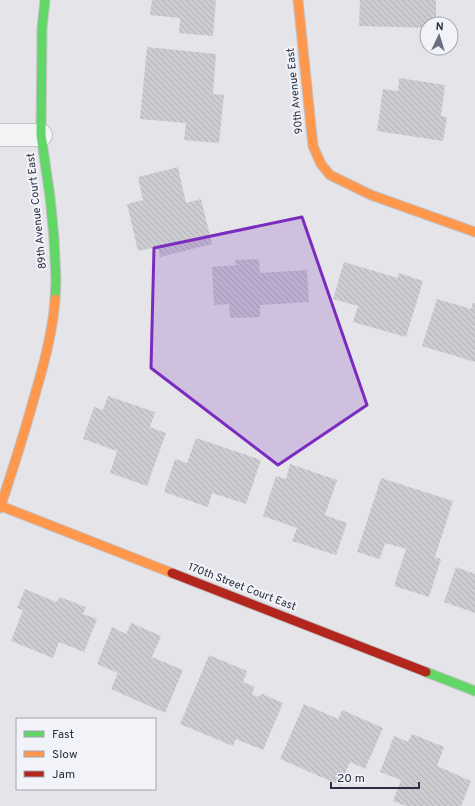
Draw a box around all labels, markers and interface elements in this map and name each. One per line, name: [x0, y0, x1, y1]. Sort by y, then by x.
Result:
north arrow: [419, 16, 459, 56]
text: N: [435, 20, 444, 34]
street label: 90th Avenue East: [284, 47, 306, 135]
street label: 89th Avenue Court East: [24, 152, 50, 270]
street label: 170th Street Court East: [186, 560, 298, 614]
legend: [16, 718, 156, 790]
text: Fast: [52, 727, 74, 743]
text: Slow: [52, 747, 78, 763]
scale bar: [331, 764, 419, 790]
text: Jam: [52, 767, 75, 783]
text: 20 m: [337, 771, 365, 787]

